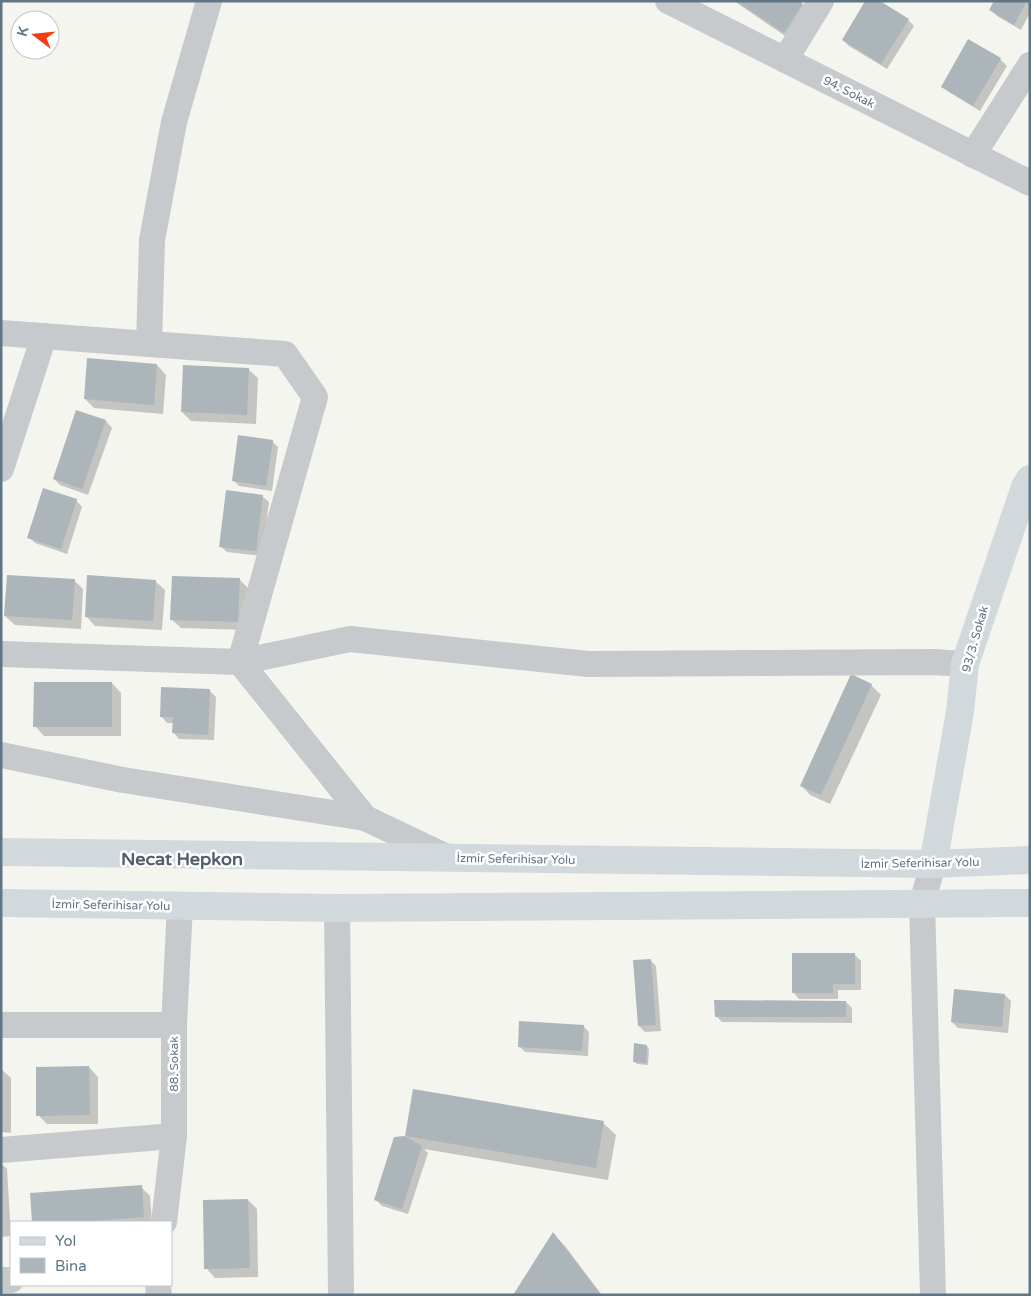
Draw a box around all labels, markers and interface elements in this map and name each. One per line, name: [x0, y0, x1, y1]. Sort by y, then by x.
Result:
north arrow: [10, 10, 60, 60]
text: K: [14, 24, 33, 38]
street label: 94. Sokak: [821, 73, 877, 111]
street label: 93/3. Sokak: [959, 604, 991, 674]
district label: Necat Hepkon: [121, 848, 243, 870]
street label: İzmir Seferihisar Yolu: [456, 851, 576, 867]
street label: İzmir Seferihisar Yolu: [860, 855, 980, 871]
street label: İzmir Seferihisar Yolu: [51, 897, 171, 913]
street label: 88. Sokak: [167, 1036, 181, 1092]
legend: [10, 1221, 172, 1286]
text: Yol: [55, 1232, 76, 1250]
text: Bina: [55, 1257, 87, 1275]

